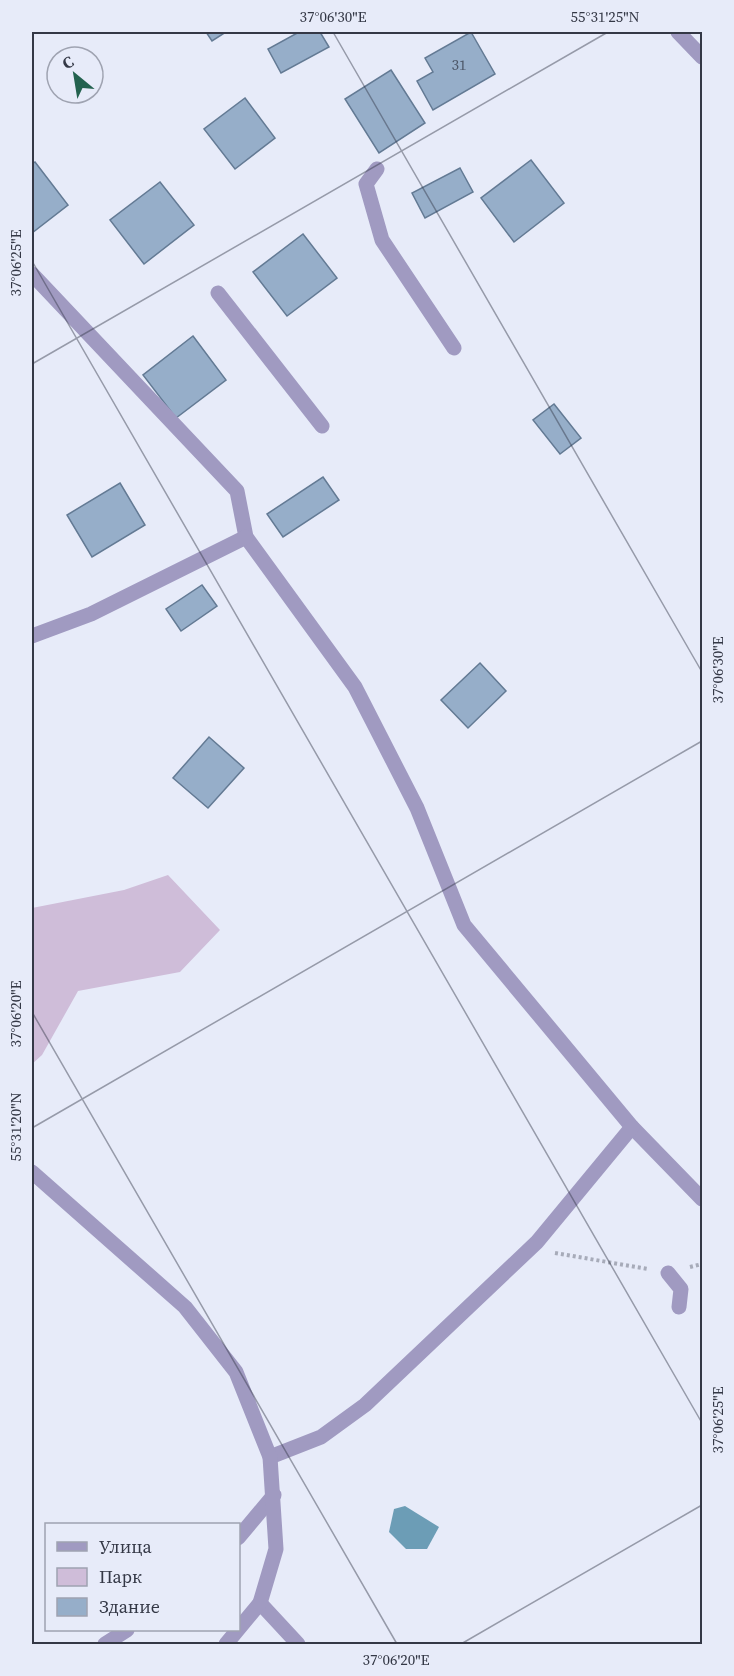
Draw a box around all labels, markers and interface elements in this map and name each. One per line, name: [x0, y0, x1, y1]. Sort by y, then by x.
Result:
text: 37°06'30"E: [299, 6, 367, 27]
text: 55°31'25"N: [570, 6, 640, 27]
north arrow: [45, 45, 105, 105]
text: С: [58, 50, 77, 74]
house number: 31: [451, 54, 467, 75]
text: 37°06'25"E: [5, 229, 26, 297]
text: 37°06'30"E: [707, 636, 728, 704]
text: 37°06'20"E: [5, 980, 26, 1048]
text: 55°31'20"N: [5, 1092, 26, 1162]
text: 37°06'25"E: [707, 1386, 728, 1454]
legend: [45, 1523, 240, 1631]
text: Улица: [99, 1534, 152, 1559]
text: Парк: [99, 1564, 142, 1589]
text: Здание: [99, 1594, 160, 1619]
text: 37°06'20"E: [362, 1649, 430, 1670]

